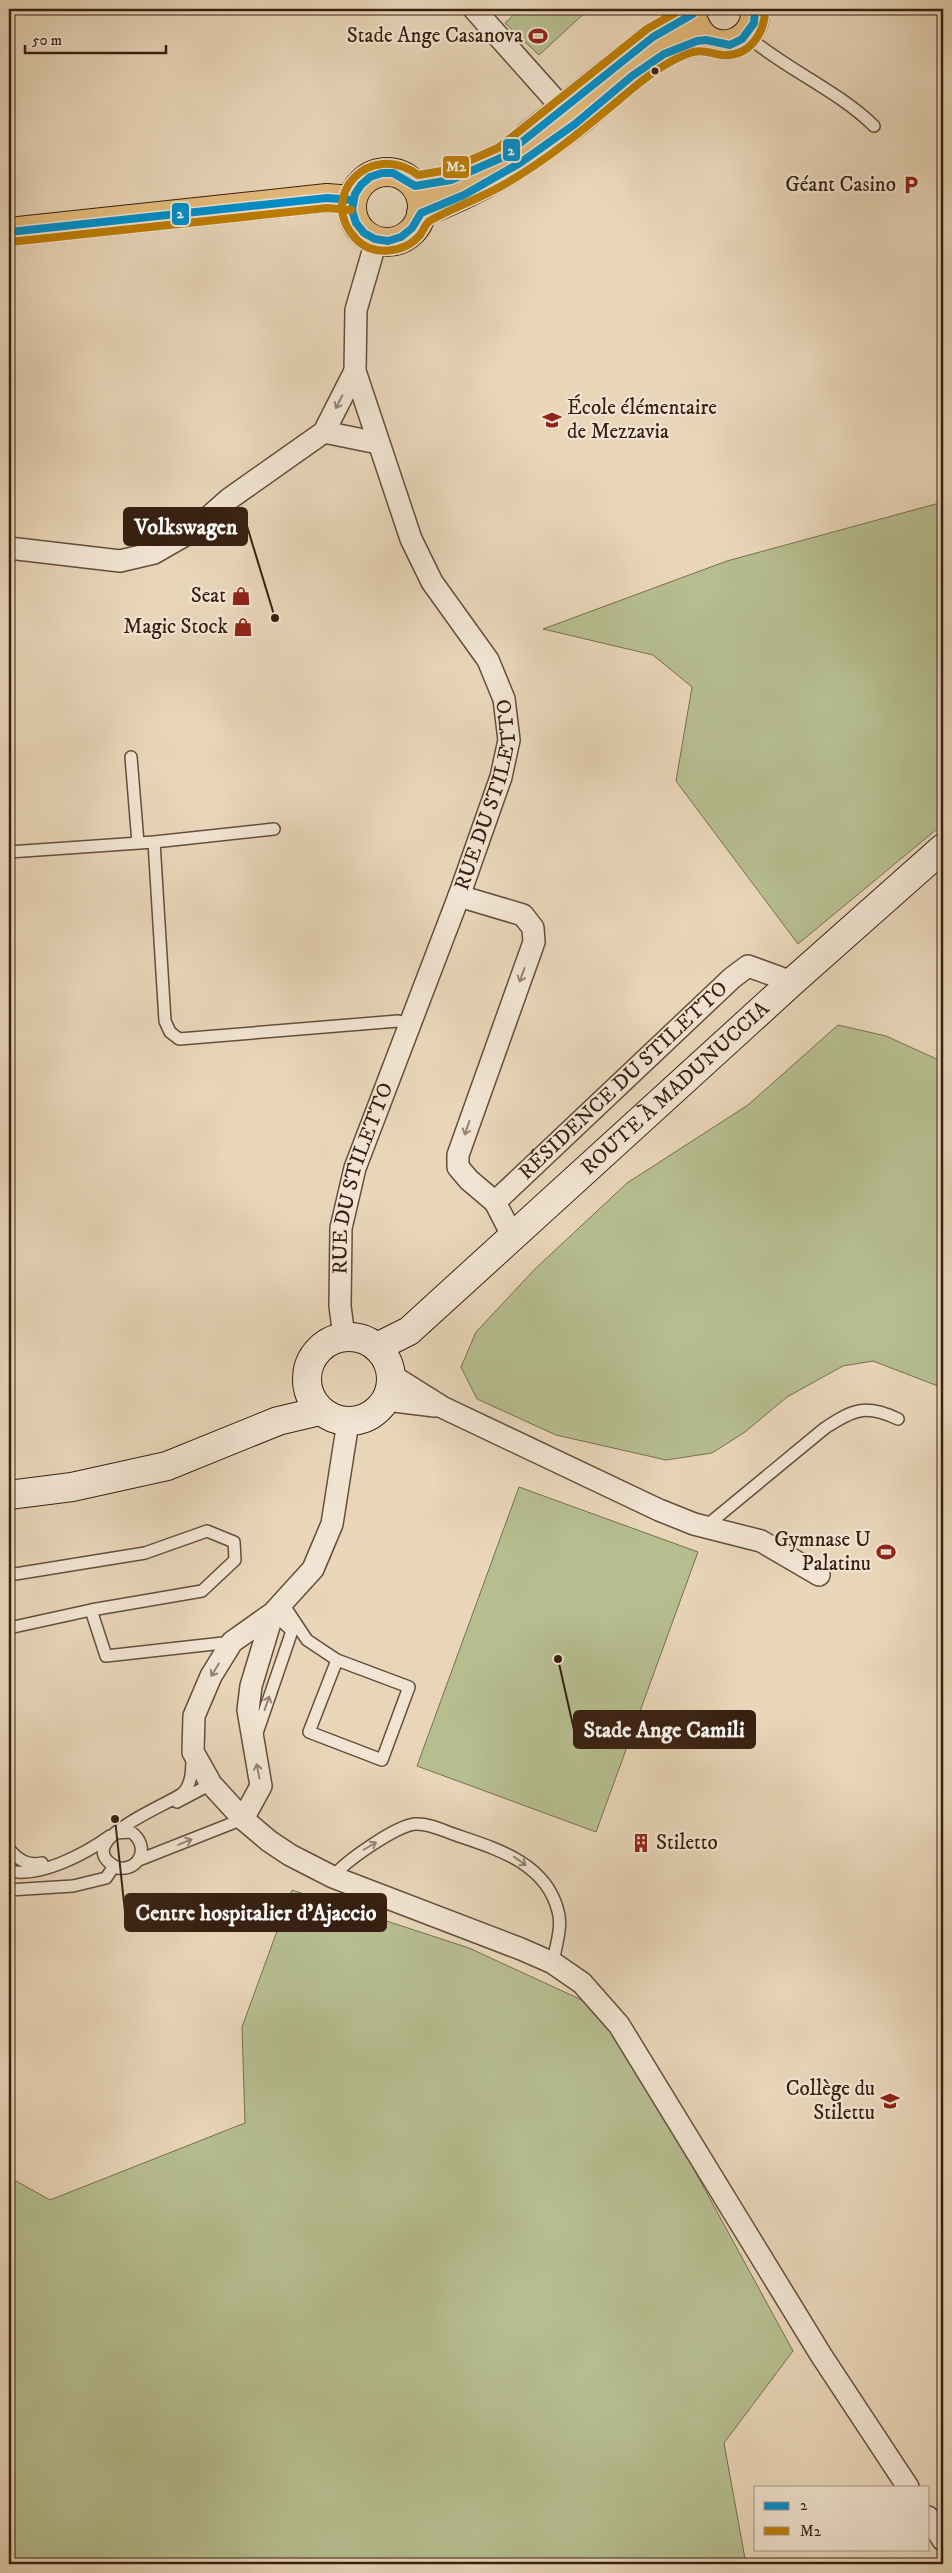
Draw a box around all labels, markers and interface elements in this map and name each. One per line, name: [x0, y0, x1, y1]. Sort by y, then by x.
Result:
scale bar: [25, 22, 166, 54]
place label: Stade Ange Casanova: [347, 23, 523, 49]
sports icon: Stade Ange Casanova: [527, 25, 549, 47]
text: 50 m: [32, 31, 62, 50]
unlabelled marker: [650, 66, 660, 76]
line badge: 2: [502, 138, 521, 162]
text: 2: [508, 142, 516, 160]
line badge: M2: [442, 155, 470, 179]
text: M2: [446, 158, 467, 176]
place label: Géant Casino: [785, 172, 896, 198]
parking icon: Géant Casino: [900, 174, 922, 196]
line badge: 2: [171, 202, 190, 226]
text: 2: [177, 205, 185, 223]
one-way arrow: [334, 394, 343, 409]
place label: École élémentaire de Mezzavia: [567, 394, 717, 445]
school or university icon: École élémentaire de Mezzavia: [541, 409, 563, 431]
callout: Volkswagen: [124, 508, 247, 545]
text: Volkswagen: [134, 514, 238, 541]
place label: Seat: [191, 583, 226, 609]
shop icon: Seat: [230, 585, 252, 607]
place label: Magic Stock: [123, 614, 229, 640]
shop icon: Magic Stock: [232, 616, 254, 638]
street label: RUE DU STILETTO: [449, 698, 523, 894]
one-way arrow: [517, 967, 526, 982]
street label: RÉSIDENCE DU STILETTO: [513, 976, 733, 1186]
street label: ROUTE À MADUNUCCIA: [576, 996, 775, 1181]
street label: RUE DU STILETTO: [327, 1079, 399, 1275]
one-way arrow: [462, 1120, 471, 1135]
place label: Gymnase U Palatinu: [774, 1527, 871, 1577]
sports icon: Gymnase U Palatinu: [875, 1541, 897, 1563]
one-way arrow: [209, 1663, 219, 1677]
one-way arrow: [263, 1696, 272, 1712]
callout: Stade Ange Camili: [574, 1711, 755, 1748]
text: Stade Ange Camili: [583, 1717, 745, 1744]
one-way arrow: [253, 1764, 262, 1780]
place label: Stiletto: [656, 1830, 718, 1856]
building icon: Stiletto: [630, 1832, 652, 1854]
one-way arrow: [176, 1837, 192, 1846]
one-way arrow: [363, 1841, 377, 1851]
one-way arrow: [513, 1856, 527, 1866]
callout: Centre hospitalier d'Ajaccio: [125, 1894, 386, 1931]
text: Centre hospitalier d'Ajaccio: [136, 1900, 377, 1928]
place label: Collège du Stilettu: [786, 2076, 875, 2126]
school or university icon: Collège du Stilettu: [879, 2090, 901, 2112]
legend: [754, 2486, 930, 2550]
text: 2: [800, 2496, 808, 2515]
text: M2: [800, 2522, 822, 2541]

